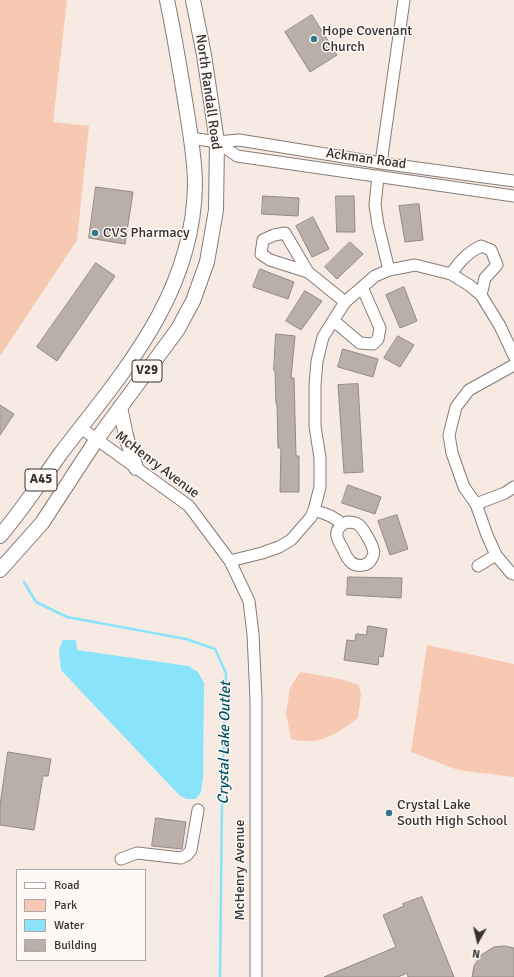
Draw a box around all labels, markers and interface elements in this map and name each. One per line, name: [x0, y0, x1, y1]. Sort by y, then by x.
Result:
place label: Hope Covenant Church: [322, 23, 412, 56]
street label: North Randall Road: [192, 33, 224, 151]
marker: Hope Covenant Church: [309, 34, 319, 44]
street label: Ackman Road: [325, 145, 407, 173]
place label: CVS Pharmacy: [103, 225, 190, 241]
marker: CVS Pharmacy: [90, 228, 100, 238]
road number: V29: [132, 360, 162, 382]
street label: McHenry Avenue: [112, 428, 202, 502]
road number: A45: [25, 469, 57, 491]
water label: Crystal Lake Outlet: [215, 681, 235, 805]
place label: Crystal Lake South High School: [397, 797, 507, 830]
marker: Crystal Lake South High School: [384, 808, 394, 818]
street label: McHenry Avenue: [232, 820, 248, 920]
legend: [16, 869, 146, 961]
text: Road: [54, 878, 80, 893]
text: Park: [54, 898, 77, 913]
text: Water: [54, 918, 84, 933]
north arrow: [458, 921, 498, 961]
text: Building: [54, 938, 97, 953]
text: N: [472, 946, 481, 960]

